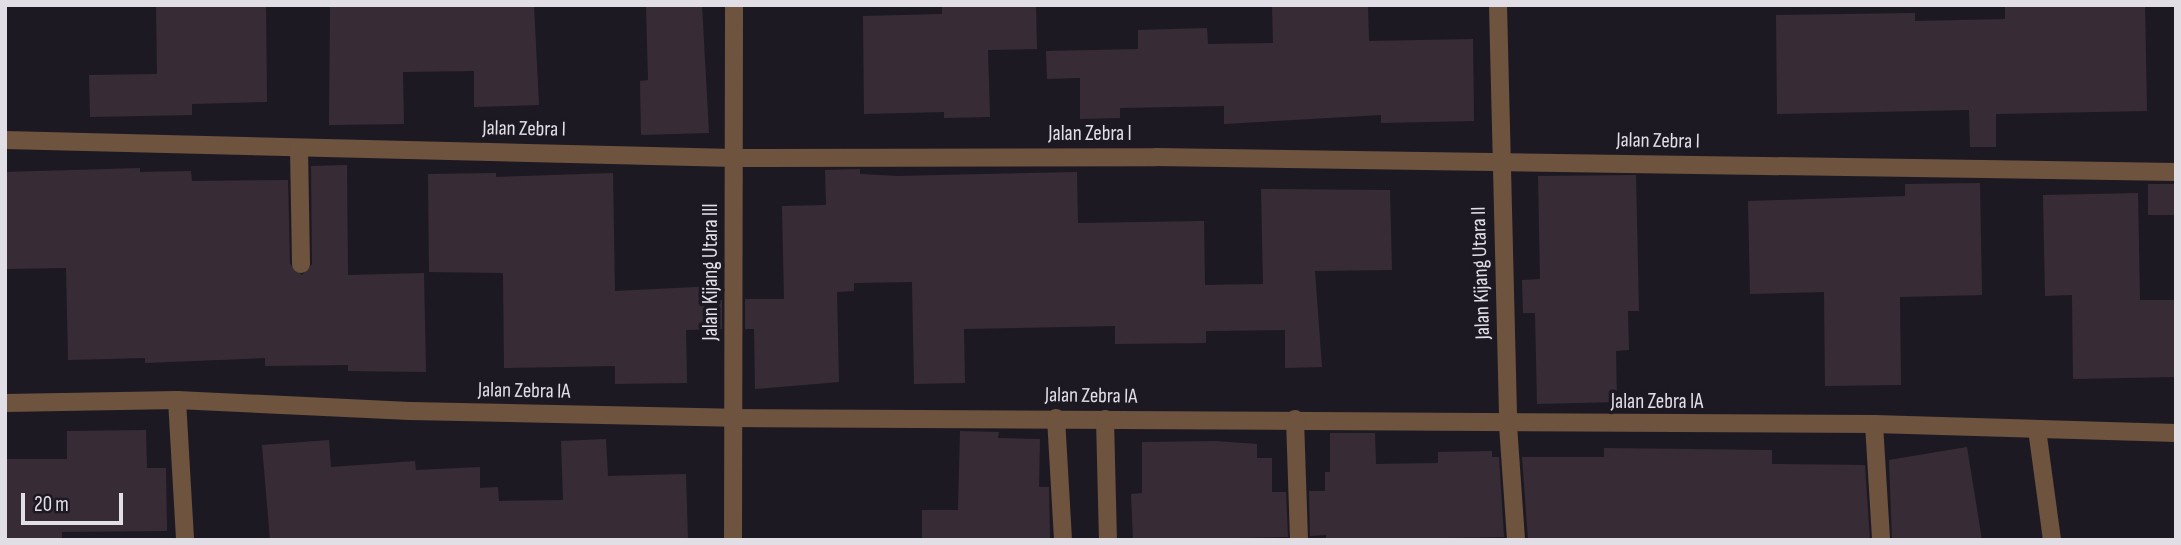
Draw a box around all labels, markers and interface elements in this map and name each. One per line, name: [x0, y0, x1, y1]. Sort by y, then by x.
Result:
street label: Jalan Zebra I: [482, 116, 566, 142]
street label: Jalan Zebra I: [1048, 121, 1132, 147]
street label: Jalan Zebra I: [1616, 128, 1700, 154]
street label: Jalan Kijang Utara III: [698, 203, 724, 341]
street label: Jalan Kijang Utara II: [1466, 206, 1496, 340]
street label: Jalan Zebra IA: [478, 378, 570, 404]
street label: Jalan Zebra IA: [1045, 383, 1137, 409]
street label: Jalan Zebra IA: [1611, 389, 1703, 415]
scale bar: [24, 478, 126, 522]
text: 20 m: [34, 492, 69, 517]

